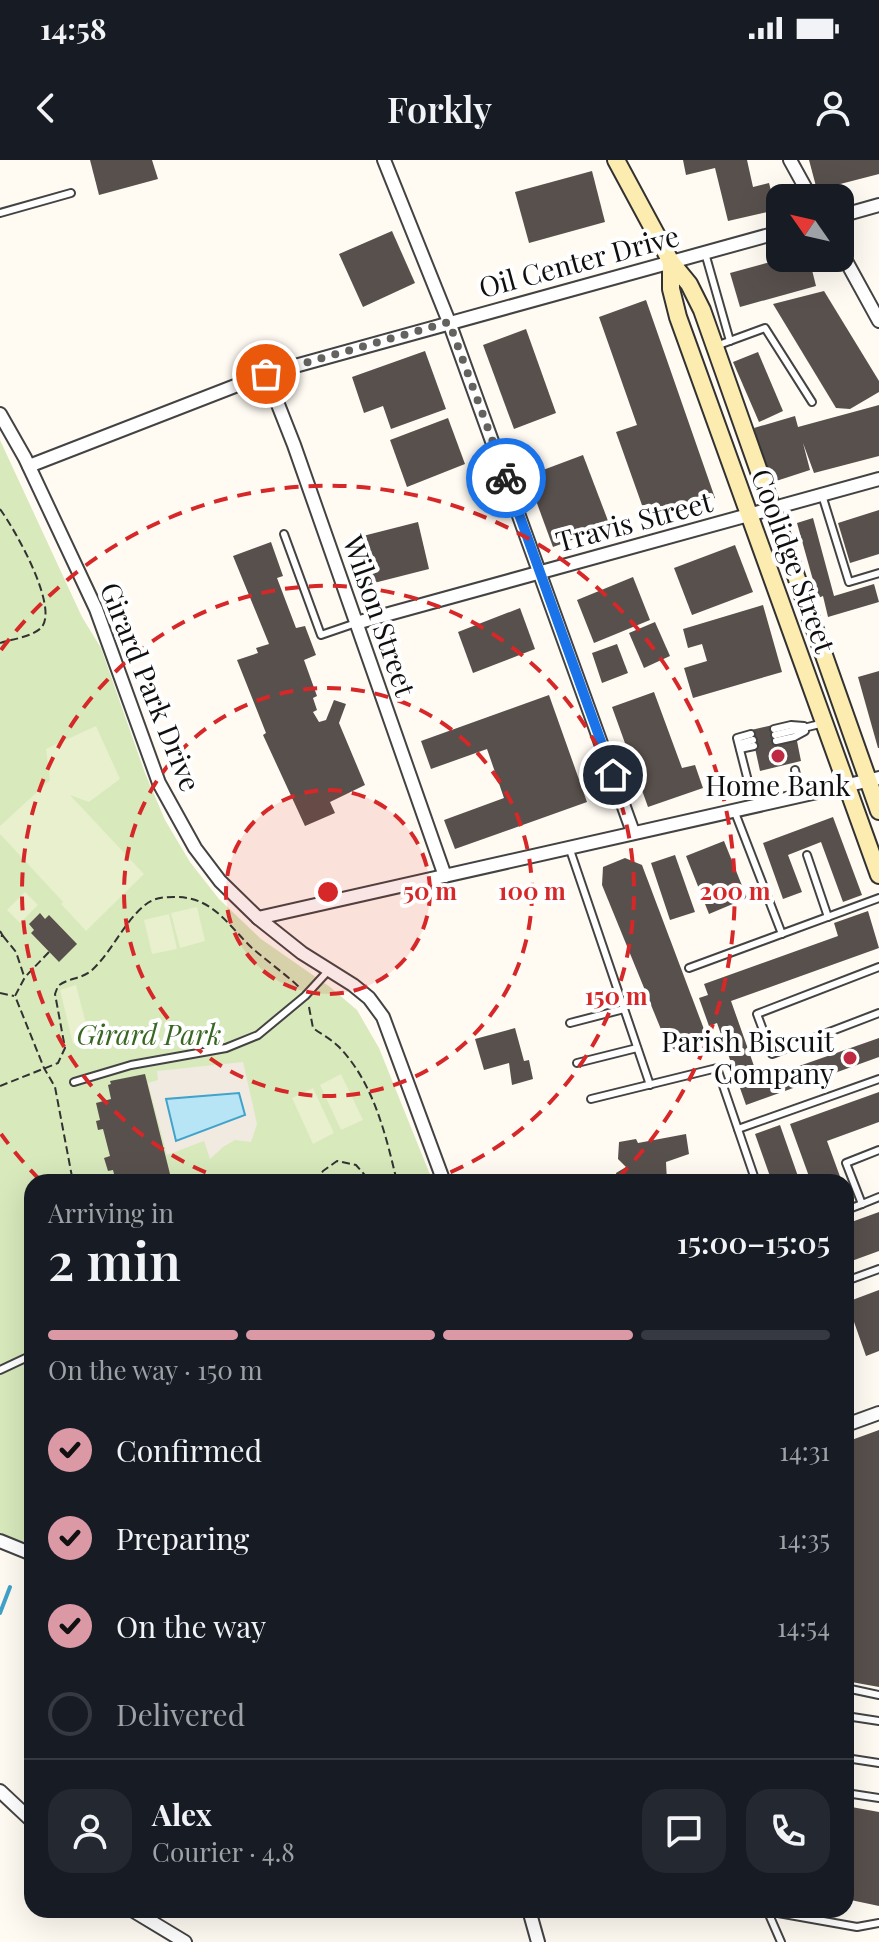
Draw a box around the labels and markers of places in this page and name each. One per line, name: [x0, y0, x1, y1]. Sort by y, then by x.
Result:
pin: [232, 340, 300, 408]
pin: [579, 741, 647, 809]
marker: Home Bank: [769, 747, 787, 765]
place label: Home Bank: [705, 766, 851, 803]
centre of rings: [314, 878, 342, 906]
place label: Parish Biscuit Company: [661, 1022, 835, 1091]
marker: Parish Biscuit Company: [841, 1049, 859, 1067]

